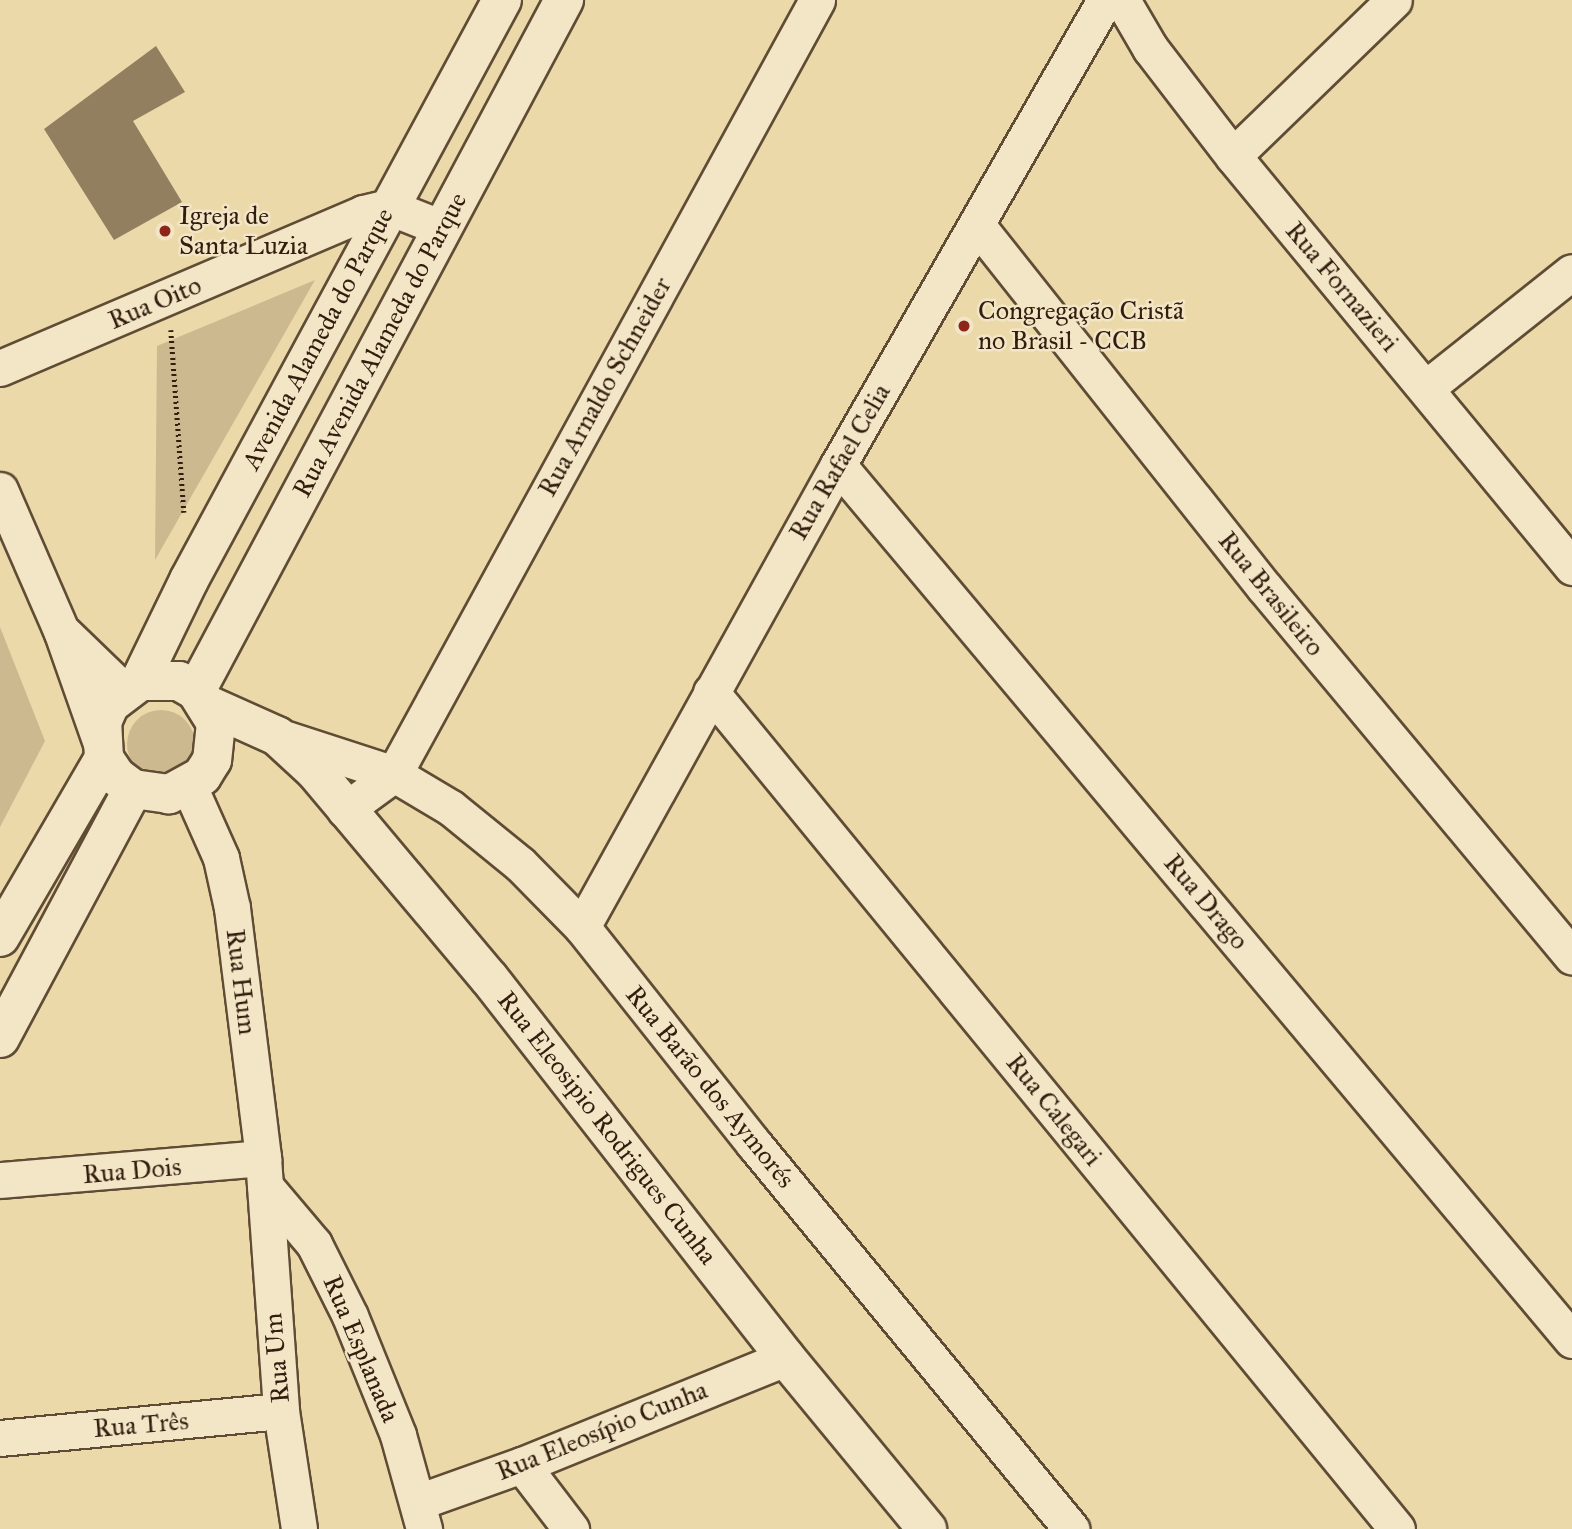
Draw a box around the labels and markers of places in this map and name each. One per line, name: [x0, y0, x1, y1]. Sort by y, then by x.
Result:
place label: Igreja de Santa Luzia: [179, 200, 308, 262]
marker: Igreja de Santa Luzia: [157, 223, 173, 239]
place label: Congregação Cristã no Brasil - CCB: [978, 295, 1184, 356]
marker: Congregação Cristã no Brasil - CCB: [956, 318, 972, 334]

